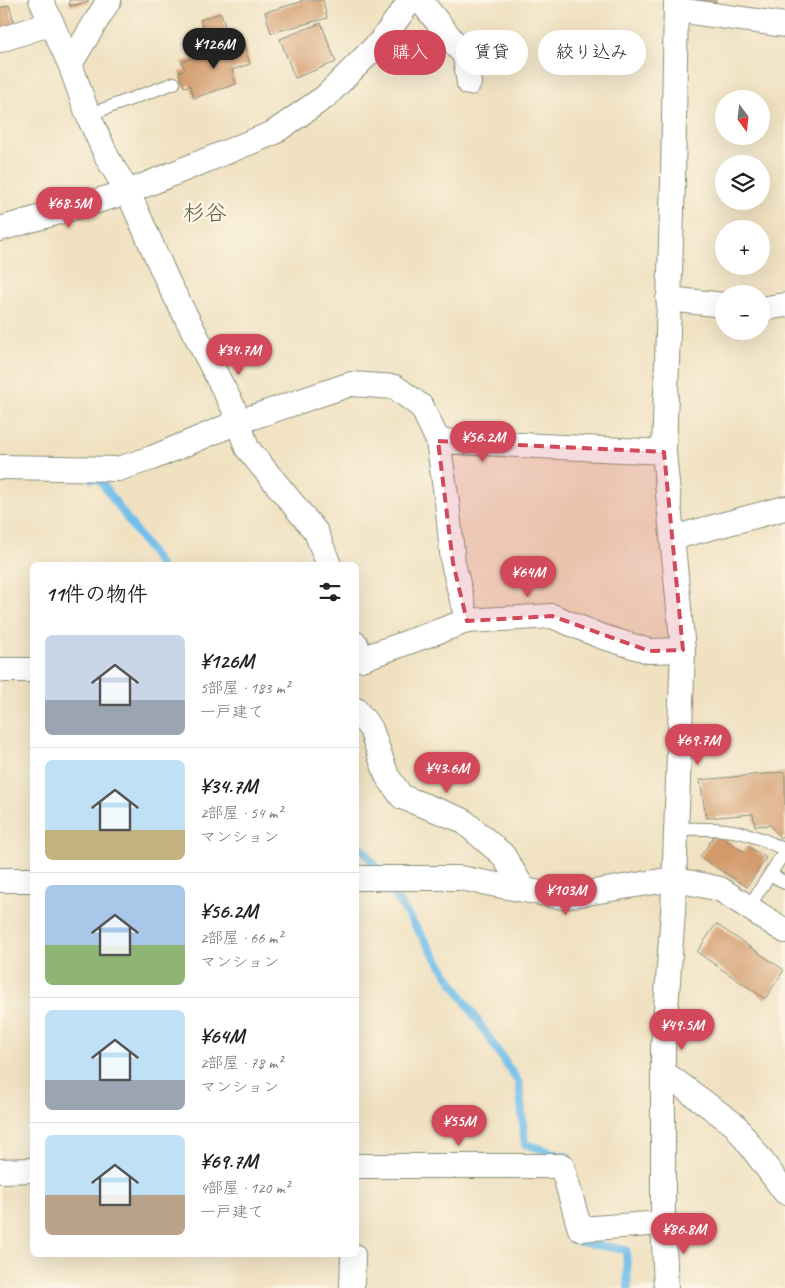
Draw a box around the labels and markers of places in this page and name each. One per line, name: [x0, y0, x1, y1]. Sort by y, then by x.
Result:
pin: ¥126M: [179, 28, 249, 70]
pin: ¥68.5M: [28, 186, 110, 229]
pin: ¥34.7M: [198, 334, 280, 376]
pin: ¥56.2M: [442, 420, 524, 463]
pin: ¥64M: [498, 556, 558, 598]
pin: ¥69.7M: [657, 724, 739, 766]
pin: ¥43.6M: [406, 752, 488, 794]
pin: ¥103M: [531, 874, 601, 916]
pin: ¥49.5M: [641, 1008, 723, 1051]
pin: ¥55M: [429, 1104, 489, 1147]
pin: ¥86.8M: [643, 1212, 725, 1255]

